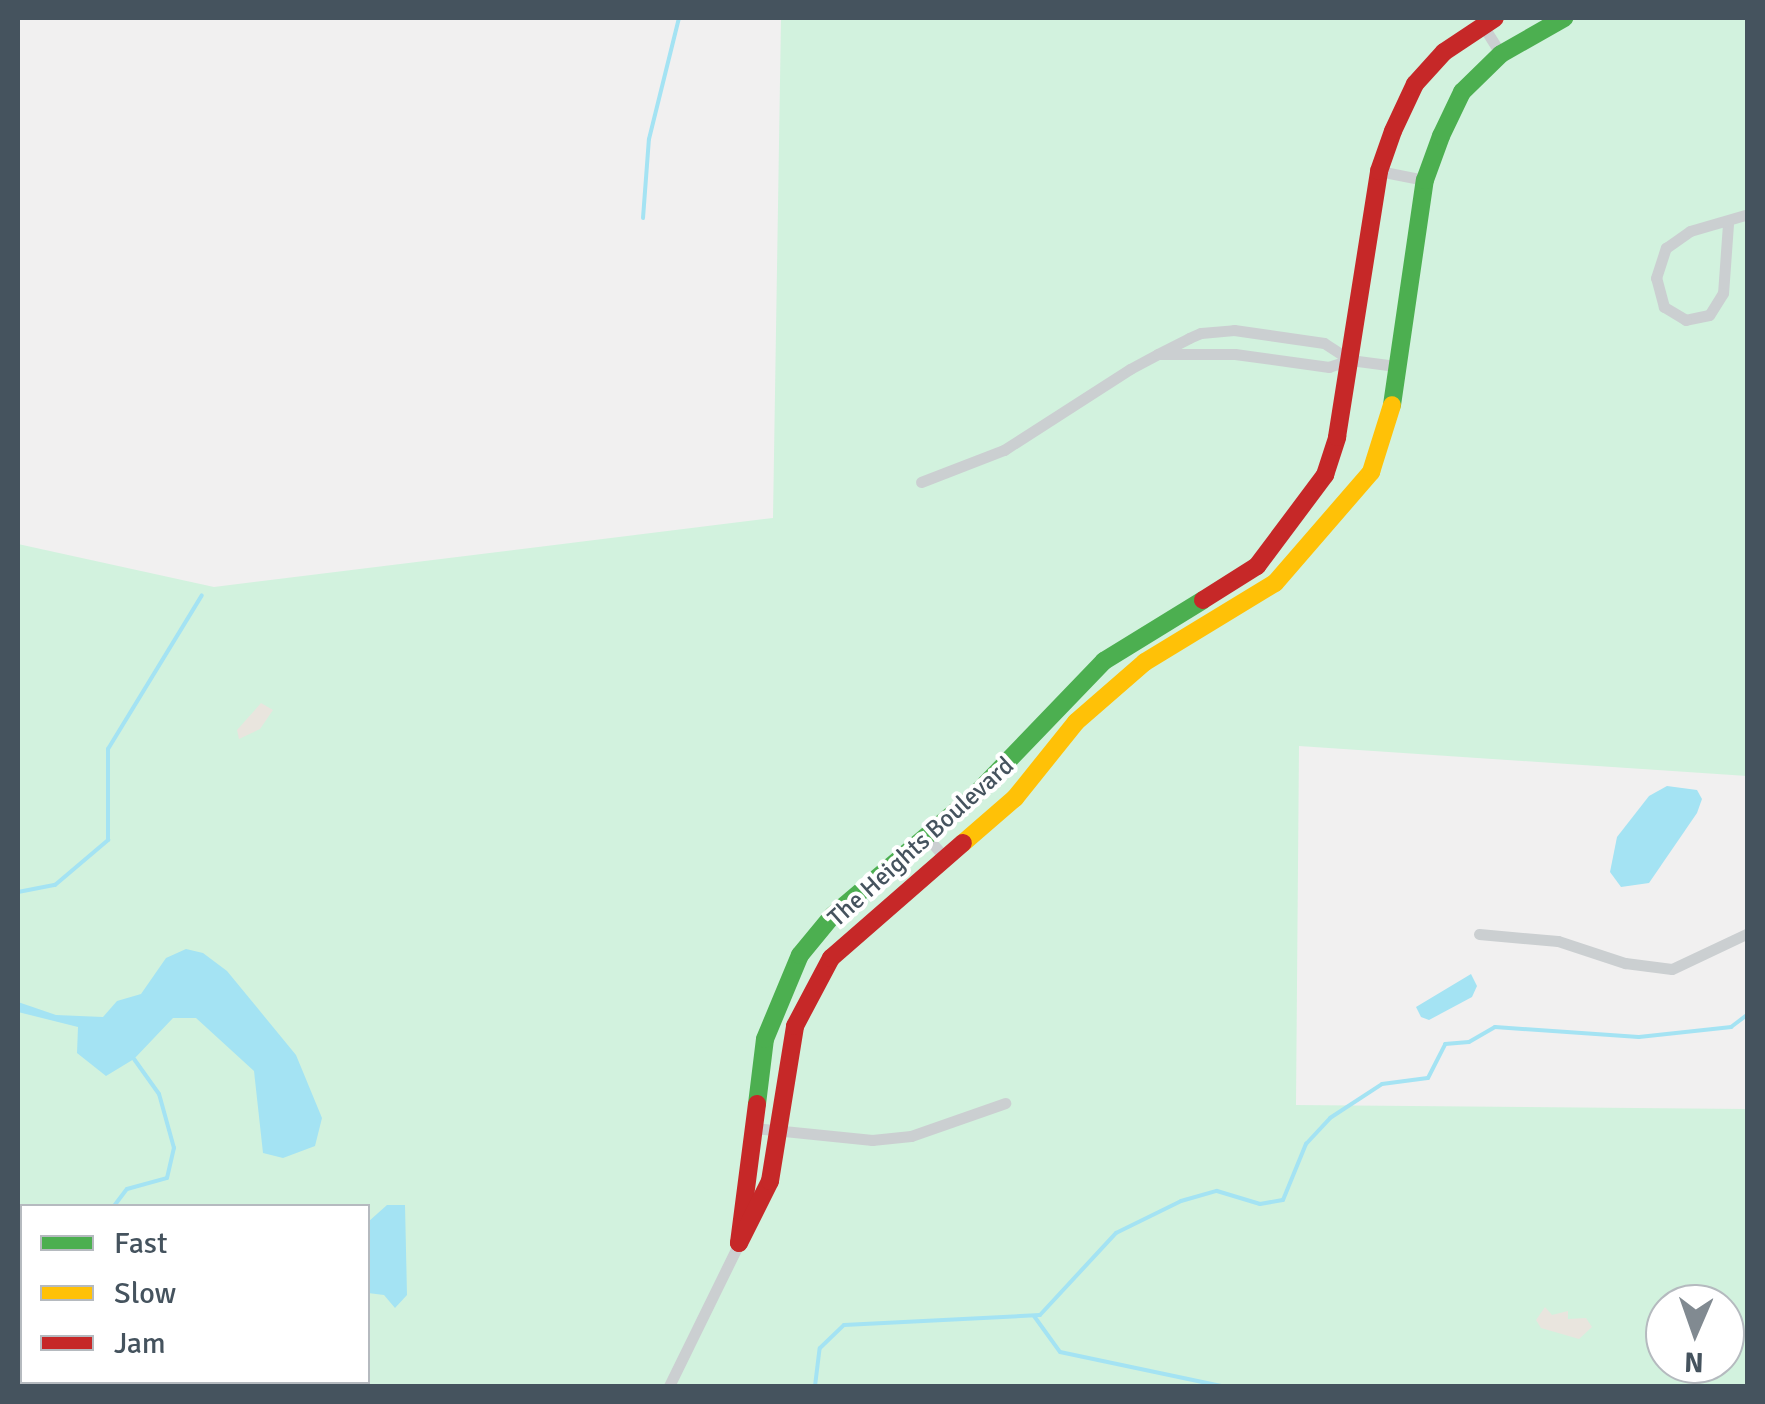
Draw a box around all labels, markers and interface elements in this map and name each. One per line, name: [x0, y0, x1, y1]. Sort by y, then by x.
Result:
street label: The Heights Boulevard: [822, 751, 1020, 933]
legend: [20, 1204, 370, 1384]
text: Fast: [114, 1225, 167, 1262]
text: Slow: [114, 1275, 176, 1312]
north arrow: [1645, 1284, 1745, 1384]
text: Jam: [114, 1325, 166, 1362]
text: N: [1684, 1345, 1704, 1379]

